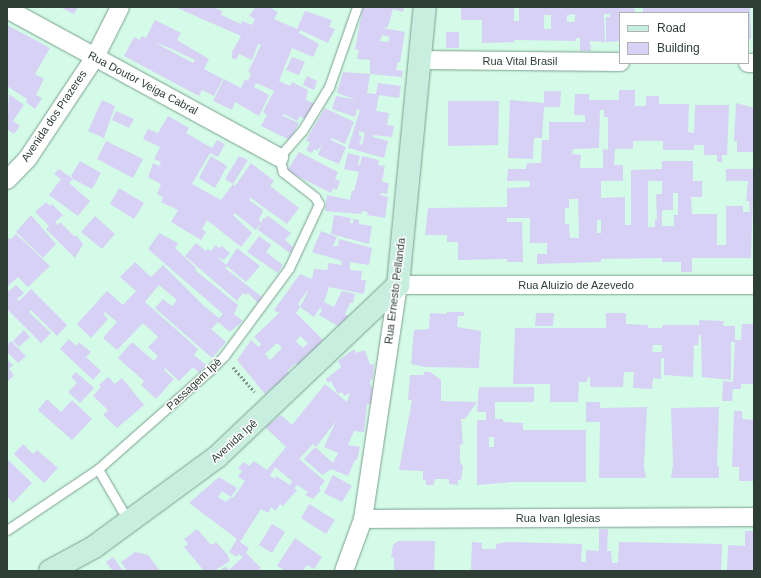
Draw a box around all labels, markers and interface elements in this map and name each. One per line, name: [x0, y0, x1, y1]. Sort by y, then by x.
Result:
legend: [619, 12, 749, 64]
text: Road: [657, 21, 686, 35]
text: Building: [657, 41, 700, 55]
street label: Rua Doutor Veiga Cabral: [86, 48, 200, 118]
street label: Rua Vital Brasil: [483, 54, 557, 68]
street label: Avenida dos Prazeres: [18, 68, 90, 164]
street label: Rua Ernesto Pellanda: [382, 237, 408, 345]
street label: Rua Aluizio de Azevedo: [518, 278, 634, 292]
street label: Passagem Ipê: [164, 355, 224, 413]
street label: Avenida Ipê: [208, 417, 260, 465]
street label: Rua Ivan Iglesias: [516, 511, 600, 525]

